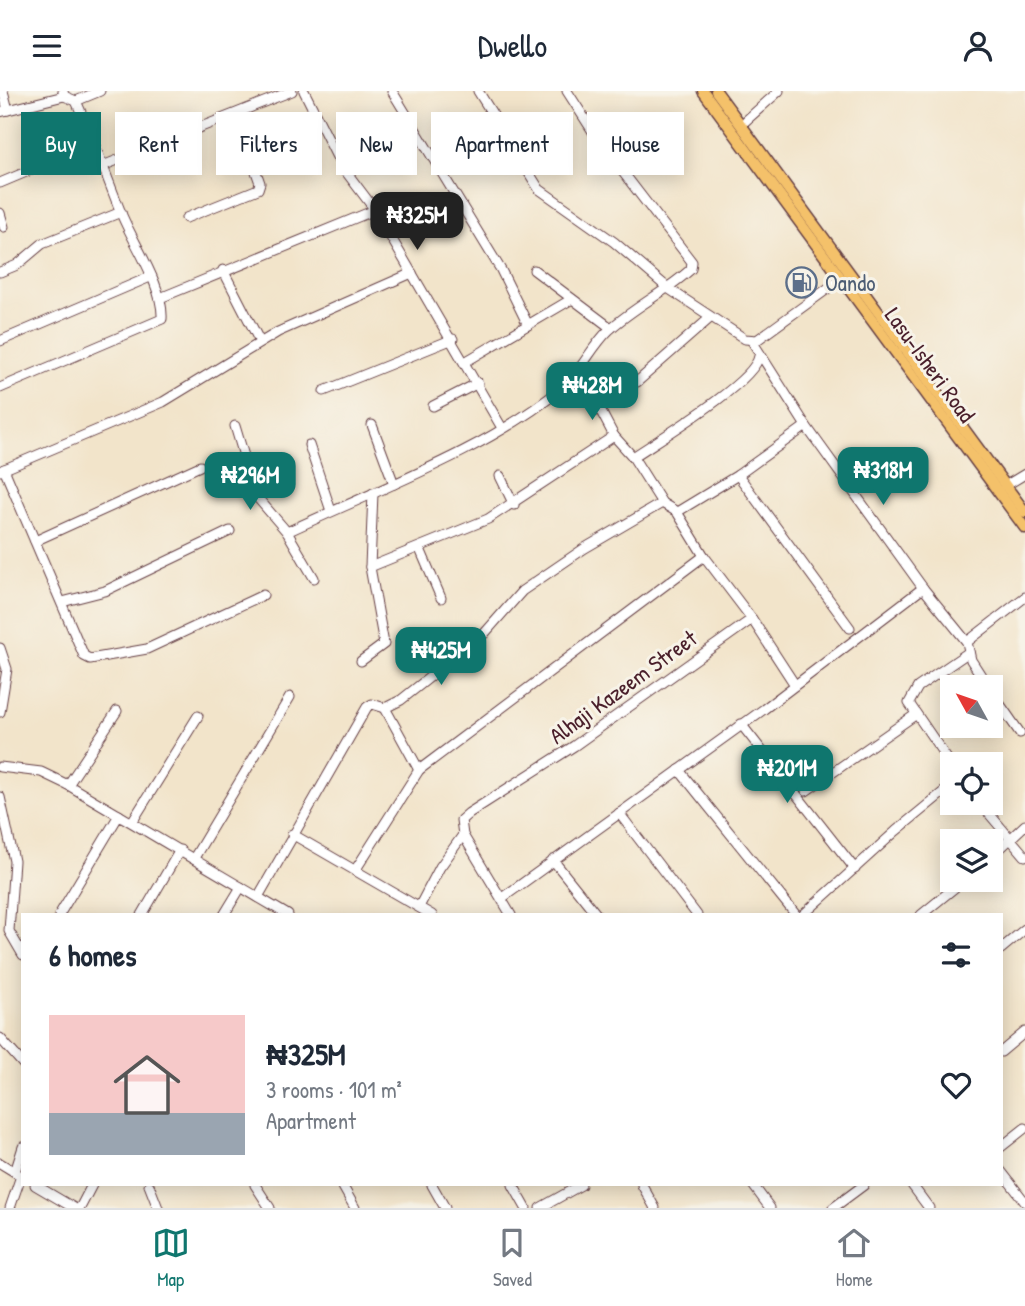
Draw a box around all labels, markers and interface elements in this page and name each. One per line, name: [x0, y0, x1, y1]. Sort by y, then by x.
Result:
text: Dwello: [478, 24, 547, 67]
icon: menu: [28, 27, 66, 65]
icon: person: [959, 27, 997, 65]
chip: Buy: [21, 112, 101, 175]
chip: Rent: [115, 112, 202, 175]
chip: Filters: [216, 112, 322, 175]
chip: New: [336, 112, 417, 175]
chip: Apartment: [431, 112, 573, 175]
chip: House: [587, 112, 684, 175]
pin: ₦325M: [368, 193, 466, 252]
text: ₦325M: [386, 199, 448, 230]
fuel station icon: Oando: [785, 266, 819, 300]
place label: Oando: [825, 267, 875, 298]
street label: Lasu-Isheri Road: [878, 301, 983, 428]
pin: ₦428M: [543, 363, 641, 422]
text: ₦428M: [562, 369, 622, 400]
pin: ₦318M: [834, 447, 932, 507]
pin: ₦296M: [201, 453, 299, 512]
text: ₦318M: [854, 454, 912, 485]
text: ₦296M: [221, 459, 279, 490]
street label: Alhaji Kazeem Street: [543, 622, 704, 751]
pin: ₦425M: [392, 627, 490, 687]
text: ₦425M: [411, 634, 471, 665]
north arrow: [940, 675, 1003, 739]
map controls: [940, 675, 1003, 892]
pin: ₦201M: [738, 745, 836, 805]
text: ₦201M: [757, 752, 817, 783]
button: locate: [940, 752, 1003, 815]
button: layers: [940, 829, 1003, 892]
text: 6 homes: [49, 935, 136, 975]
icon: filters: [937, 936, 975, 974]
text: ₦325M: [266, 1034, 346, 1074]
icon: home: [105, 1043, 189, 1127]
icon: heart: [937, 1066, 975, 1104]
text: 3 rooms · 101 m²: [266, 1074, 402, 1105]
text: Apartment: [266, 1105, 356, 1136]
tab: Map: [152, 1224, 190, 1292]
tab: Saved: [493, 1224, 532, 1292]
tab: Home: [835, 1224, 873, 1292]

